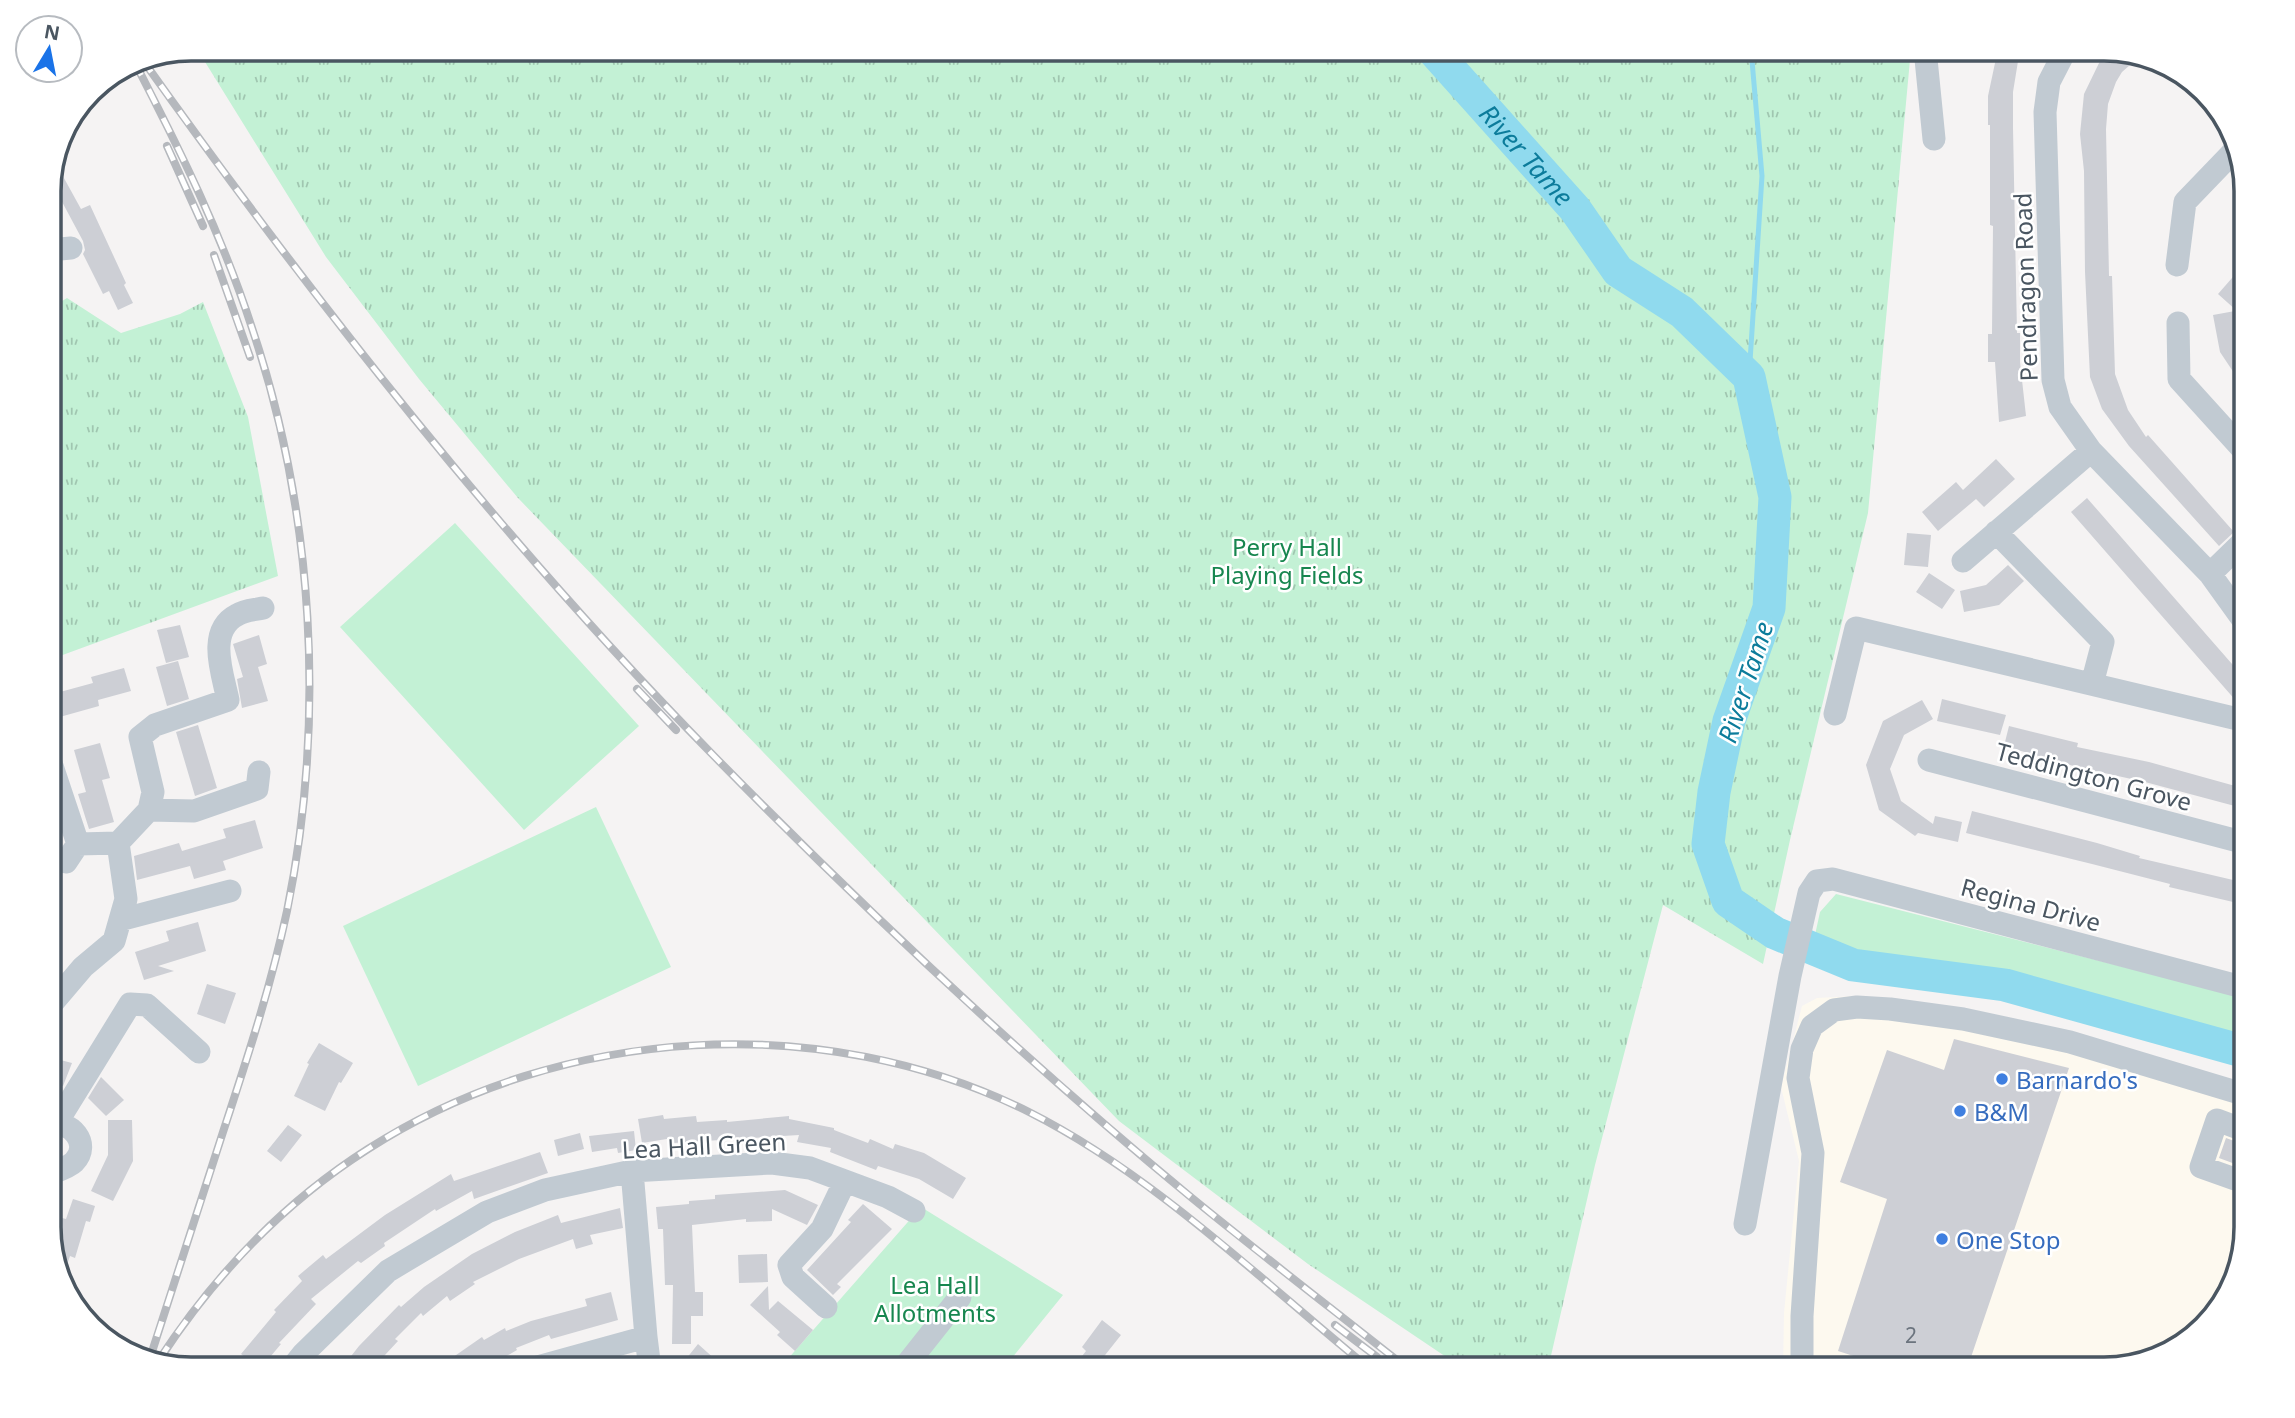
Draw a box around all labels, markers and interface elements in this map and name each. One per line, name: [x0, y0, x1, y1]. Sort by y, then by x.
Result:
north arrow: [14, 14, 84, 84]
text: N: [42, 18, 62, 46]
water label: River Tame: [1471, 96, 1582, 214]
street label: Pendragon Road: [2005, 192, 2045, 382]
park label: Perry Hall Playing Fields: [1210, 530, 1364, 591]
water label: River Tame: [1709, 617, 1781, 747]
street label: Teddington Grove: [1992, 734, 2196, 818]
street label: Regina Drive: [1958, 870, 2104, 938]
place label: Barnardo's: [2016, 1063, 2138, 1096]
marker: Barnardo's: [1994, 1071, 2010, 1087]
place label: B&M: [1974, 1095, 2029, 1128]
marker: B&M: [1952, 1103, 1968, 1119]
street label: Lea Hall Green: [621, 1124, 787, 1166]
place label: One Stop: [1956, 1223, 2060, 1256]
marker: One Stop: [1934, 1231, 1950, 1247]
park label: Lea Hall Allotments: [874, 1268, 996, 1329]
house number: 2: [1905, 1321, 1917, 1349]

